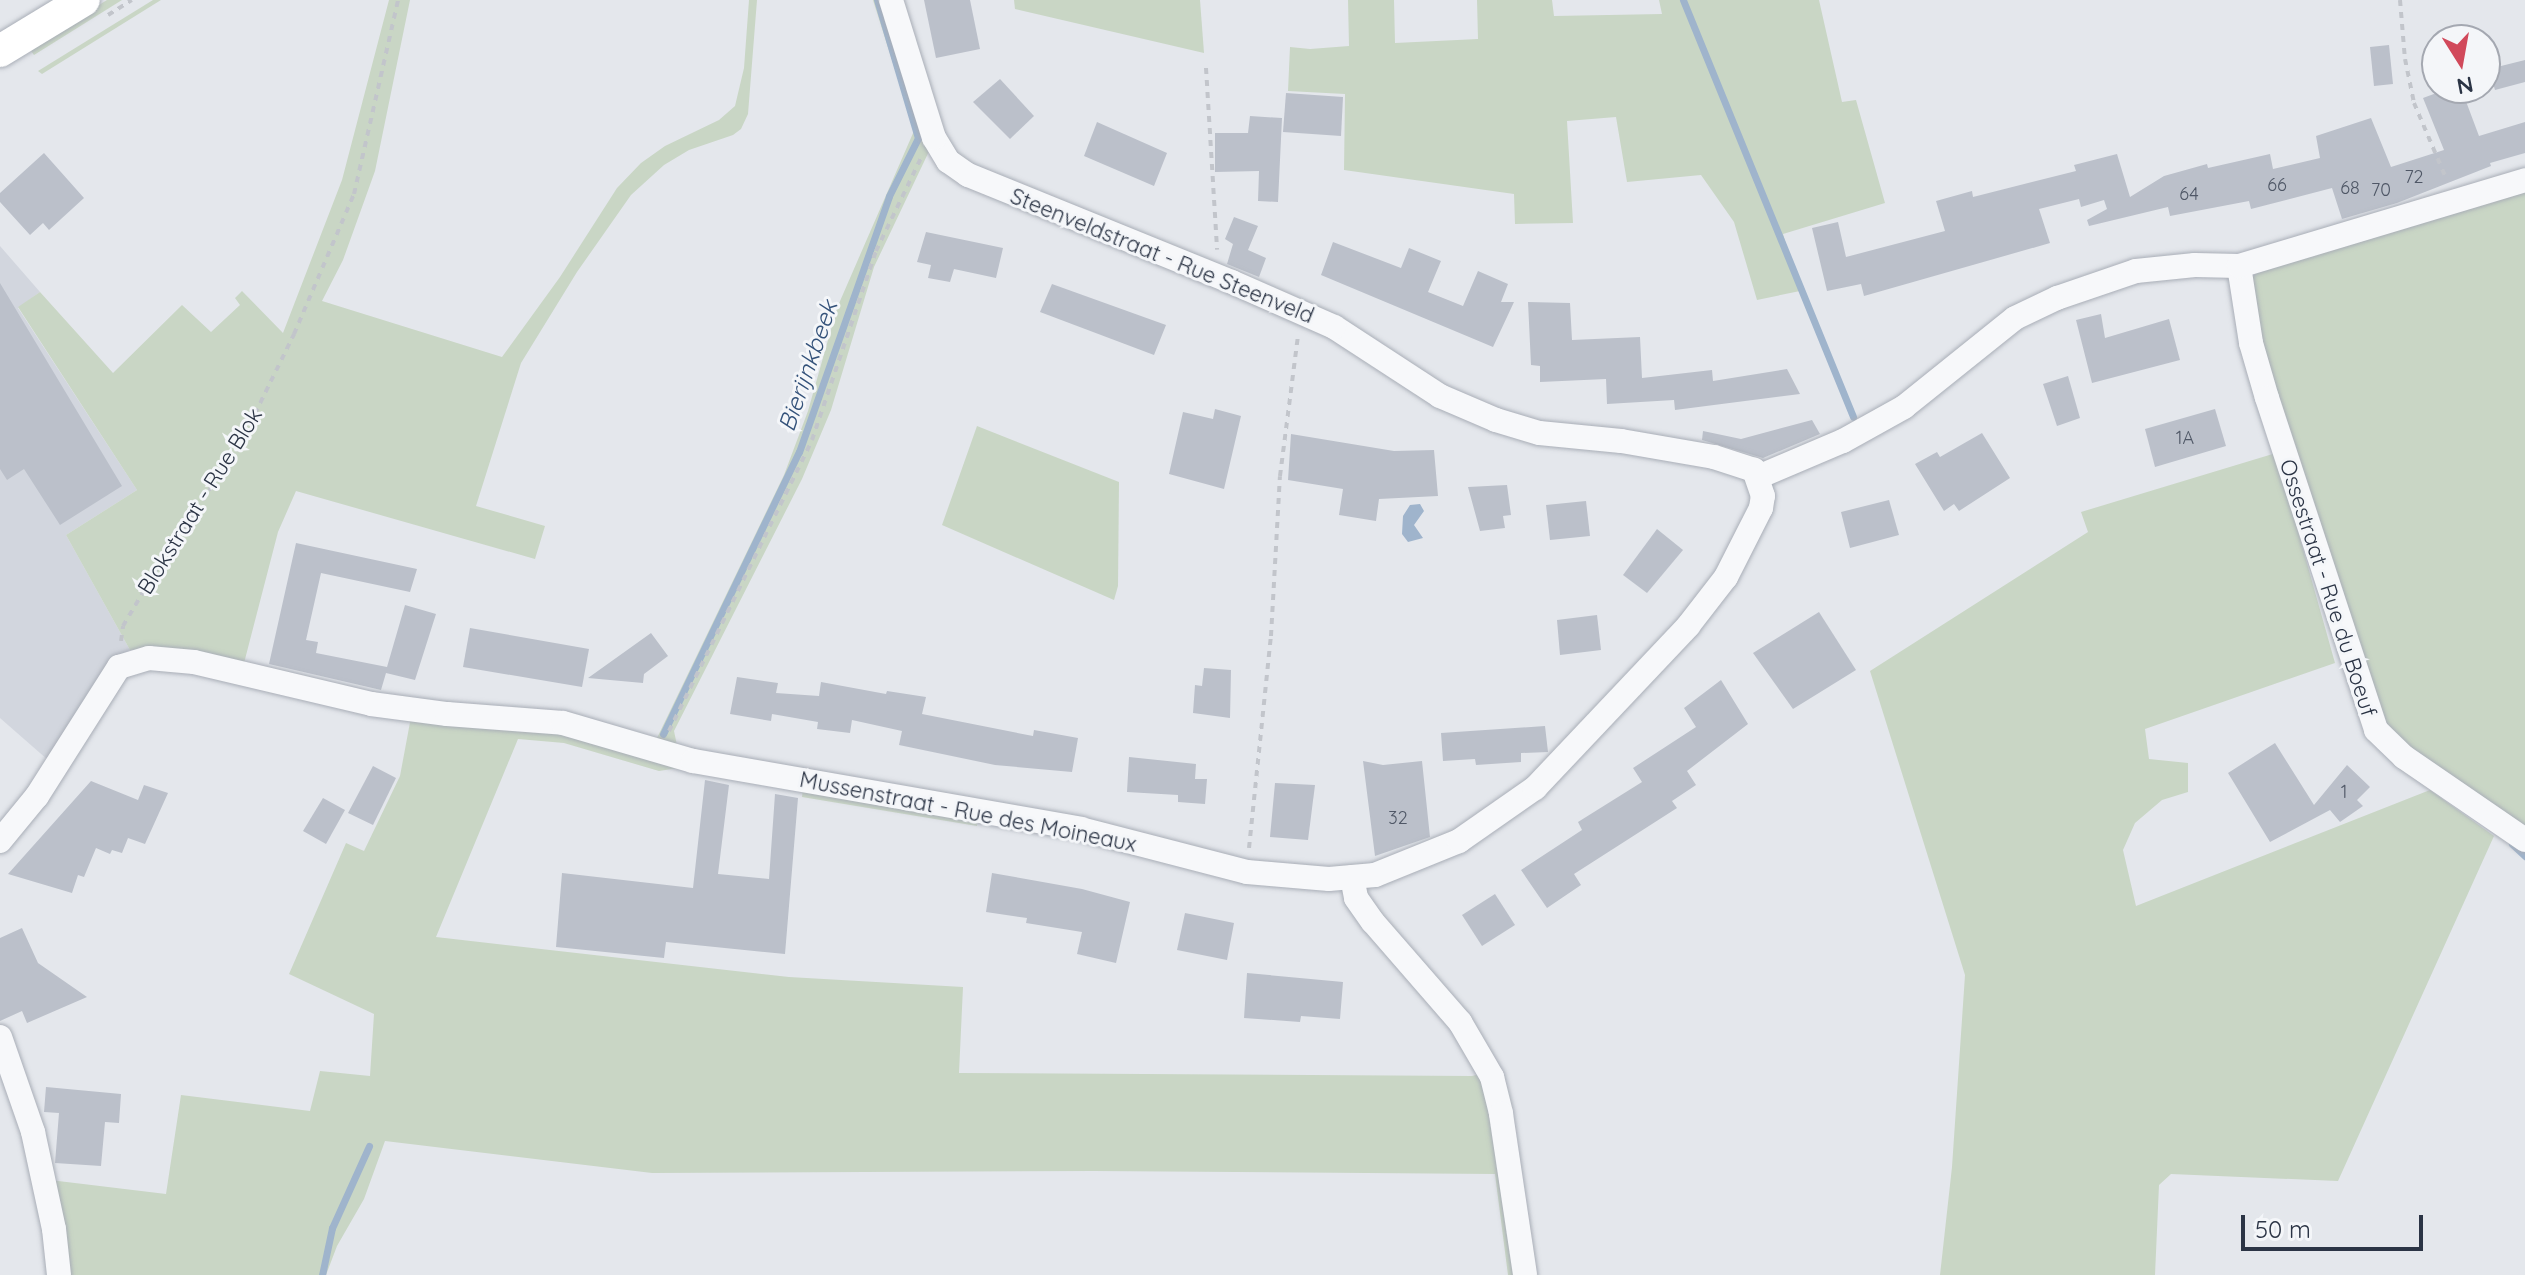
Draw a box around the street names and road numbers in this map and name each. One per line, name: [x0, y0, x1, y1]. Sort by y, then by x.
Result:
street label: Steenveldstraat - Rue Steenveld: [1006, 183, 1318, 329]
street label: Blokstraat - Rue Blok: [132, 403, 268, 599]
street label: Ossestraat - Rue du Boeuf: [2274, 456, 2382, 720]
street label: Mussenstraat - Rue des Moineaux: [797, 766, 1139, 858]

